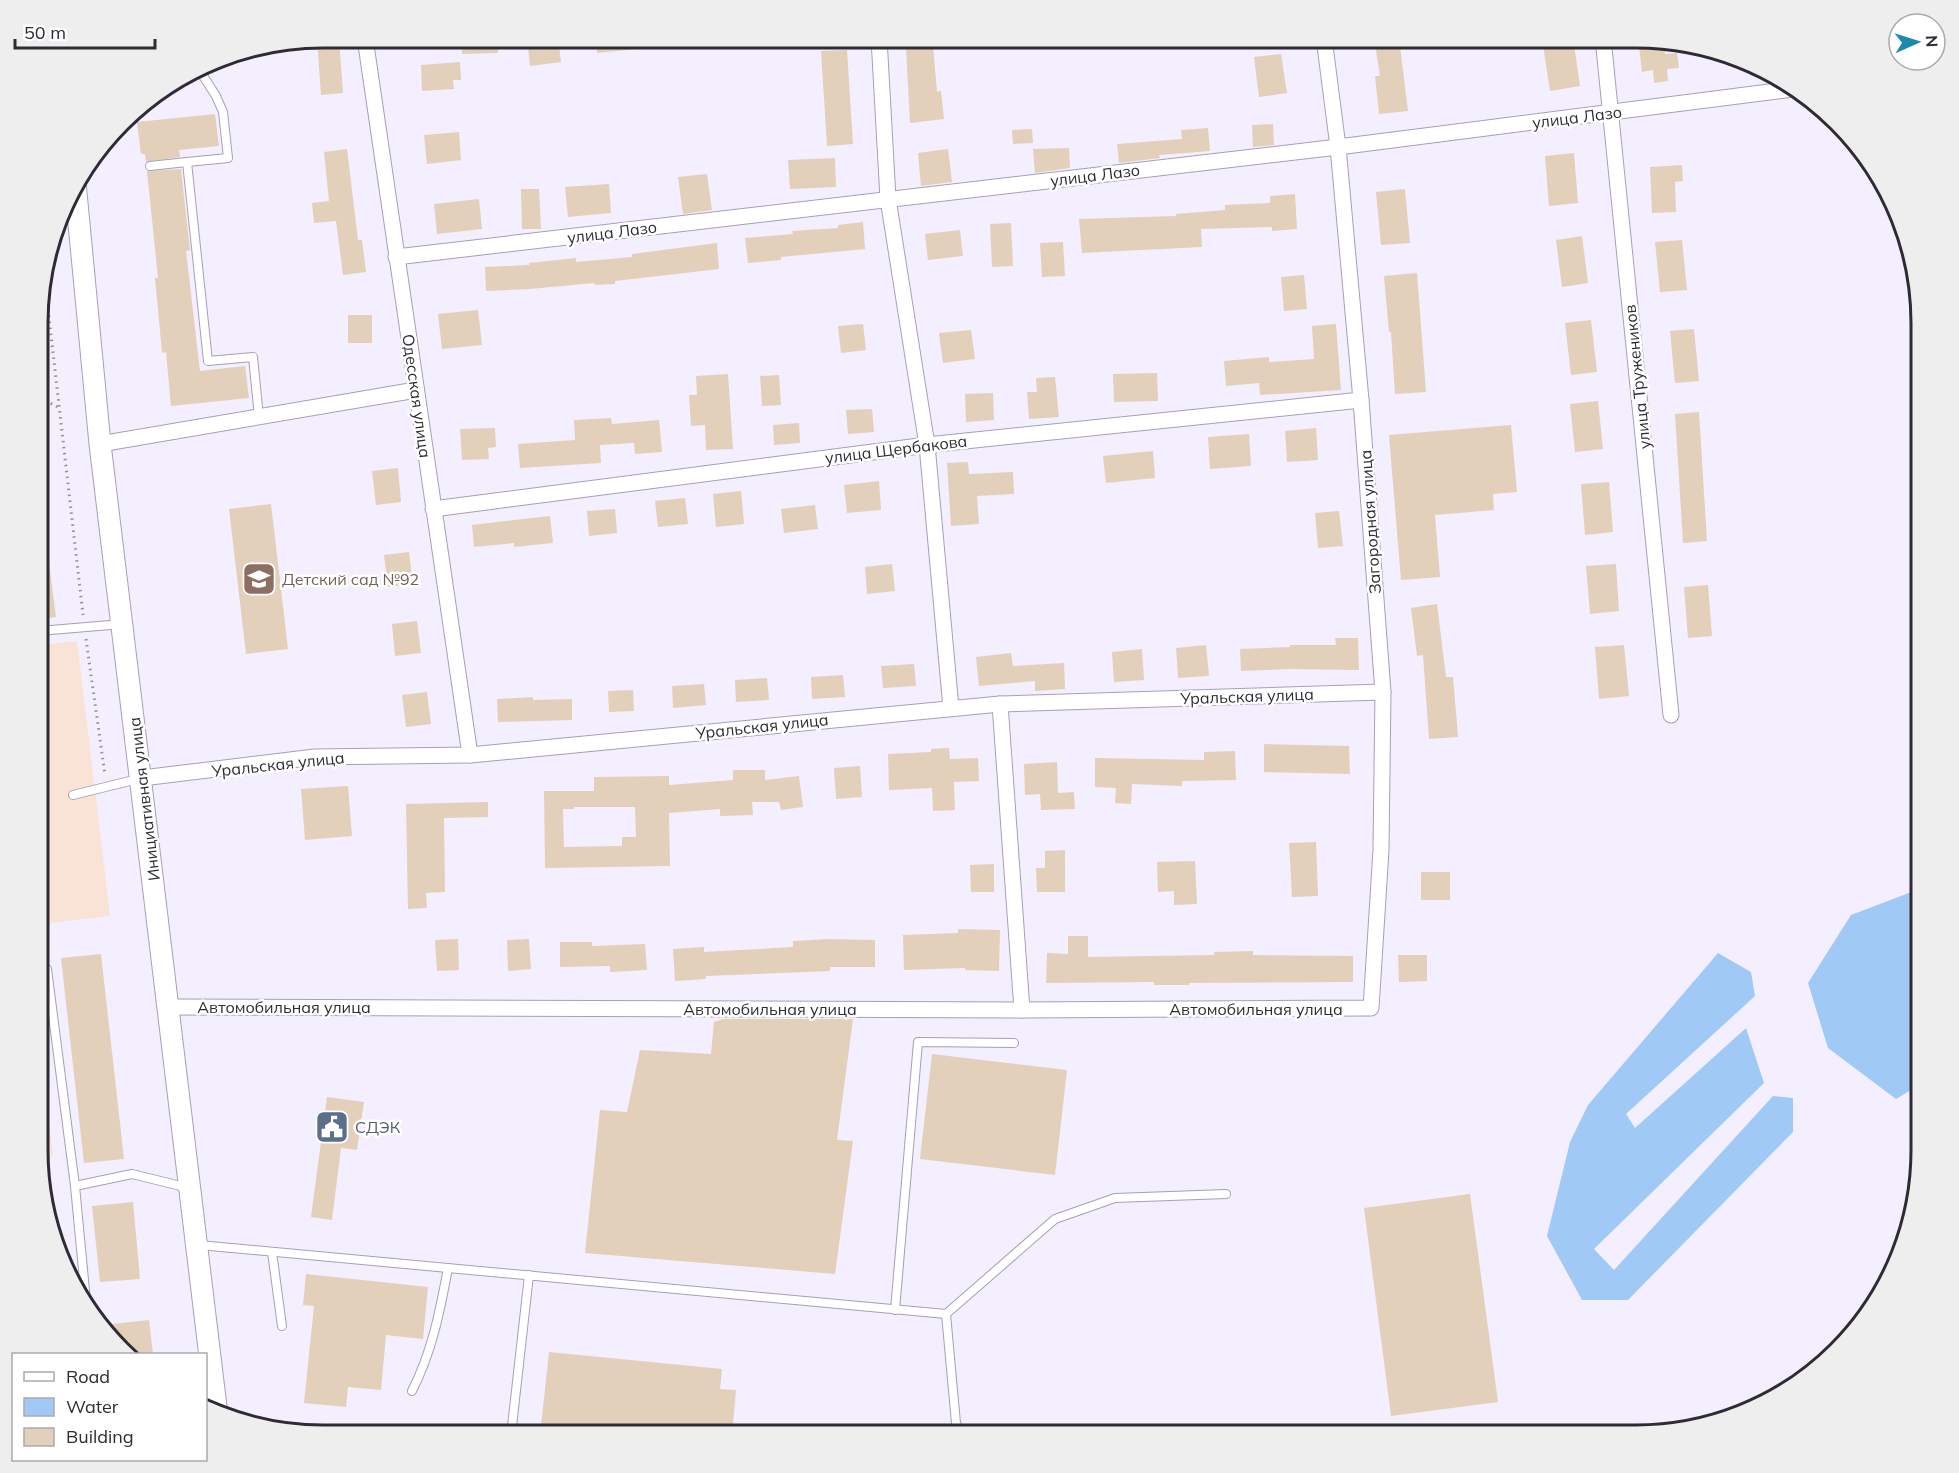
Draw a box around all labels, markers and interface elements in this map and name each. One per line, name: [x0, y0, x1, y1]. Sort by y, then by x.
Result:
scale bar: [15, 12, 154, 50]
north arrow: [1887, 12, 1947, 72]
text: 50 m: [24, 21, 66, 44]
text: N: [1922, 35, 1942, 48]
street label: улица Лазо: [1531, 102, 1623, 132]
street label: улица Лазо: [1049, 160, 1141, 190]
street label: улица Лазо: [566, 217, 658, 247]
street label: улица Тружеников: [1619, 304, 1655, 450]
street label: Одесская улица: [398, 333, 436, 459]
street label: улица Щербакова: [824, 430, 968, 468]
street label: Загородная улица: [1355, 449, 1385, 595]
school or university icon: Детский сад №92: [241, 561, 277, 597]
place label: Детский сад №92: [282, 569, 419, 589]
street label: Уральская улица: [1179, 684, 1314, 708]
street label: Уральская улица: [694, 709, 829, 743]
street label: Инициативная улица: [124, 716, 164, 882]
street label: Уральская улица: [210, 747, 345, 781]
street label: Автомобильная улица: [197, 997, 371, 1017]
street label: Автомобильная улица: [683, 999, 857, 1019]
street label: Автомобильная улица: [1169, 999, 1343, 1019]
public building icon: СДЭК: [314, 1109, 350, 1145]
place label: СДЭК: [355, 1117, 401, 1137]
legend: [12, 1353, 207, 1461]
text: Road: [66, 1365, 110, 1388]
text: Water: [66, 1395, 119, 1418]
text: Building: [66, 1425, 134, 1448]

